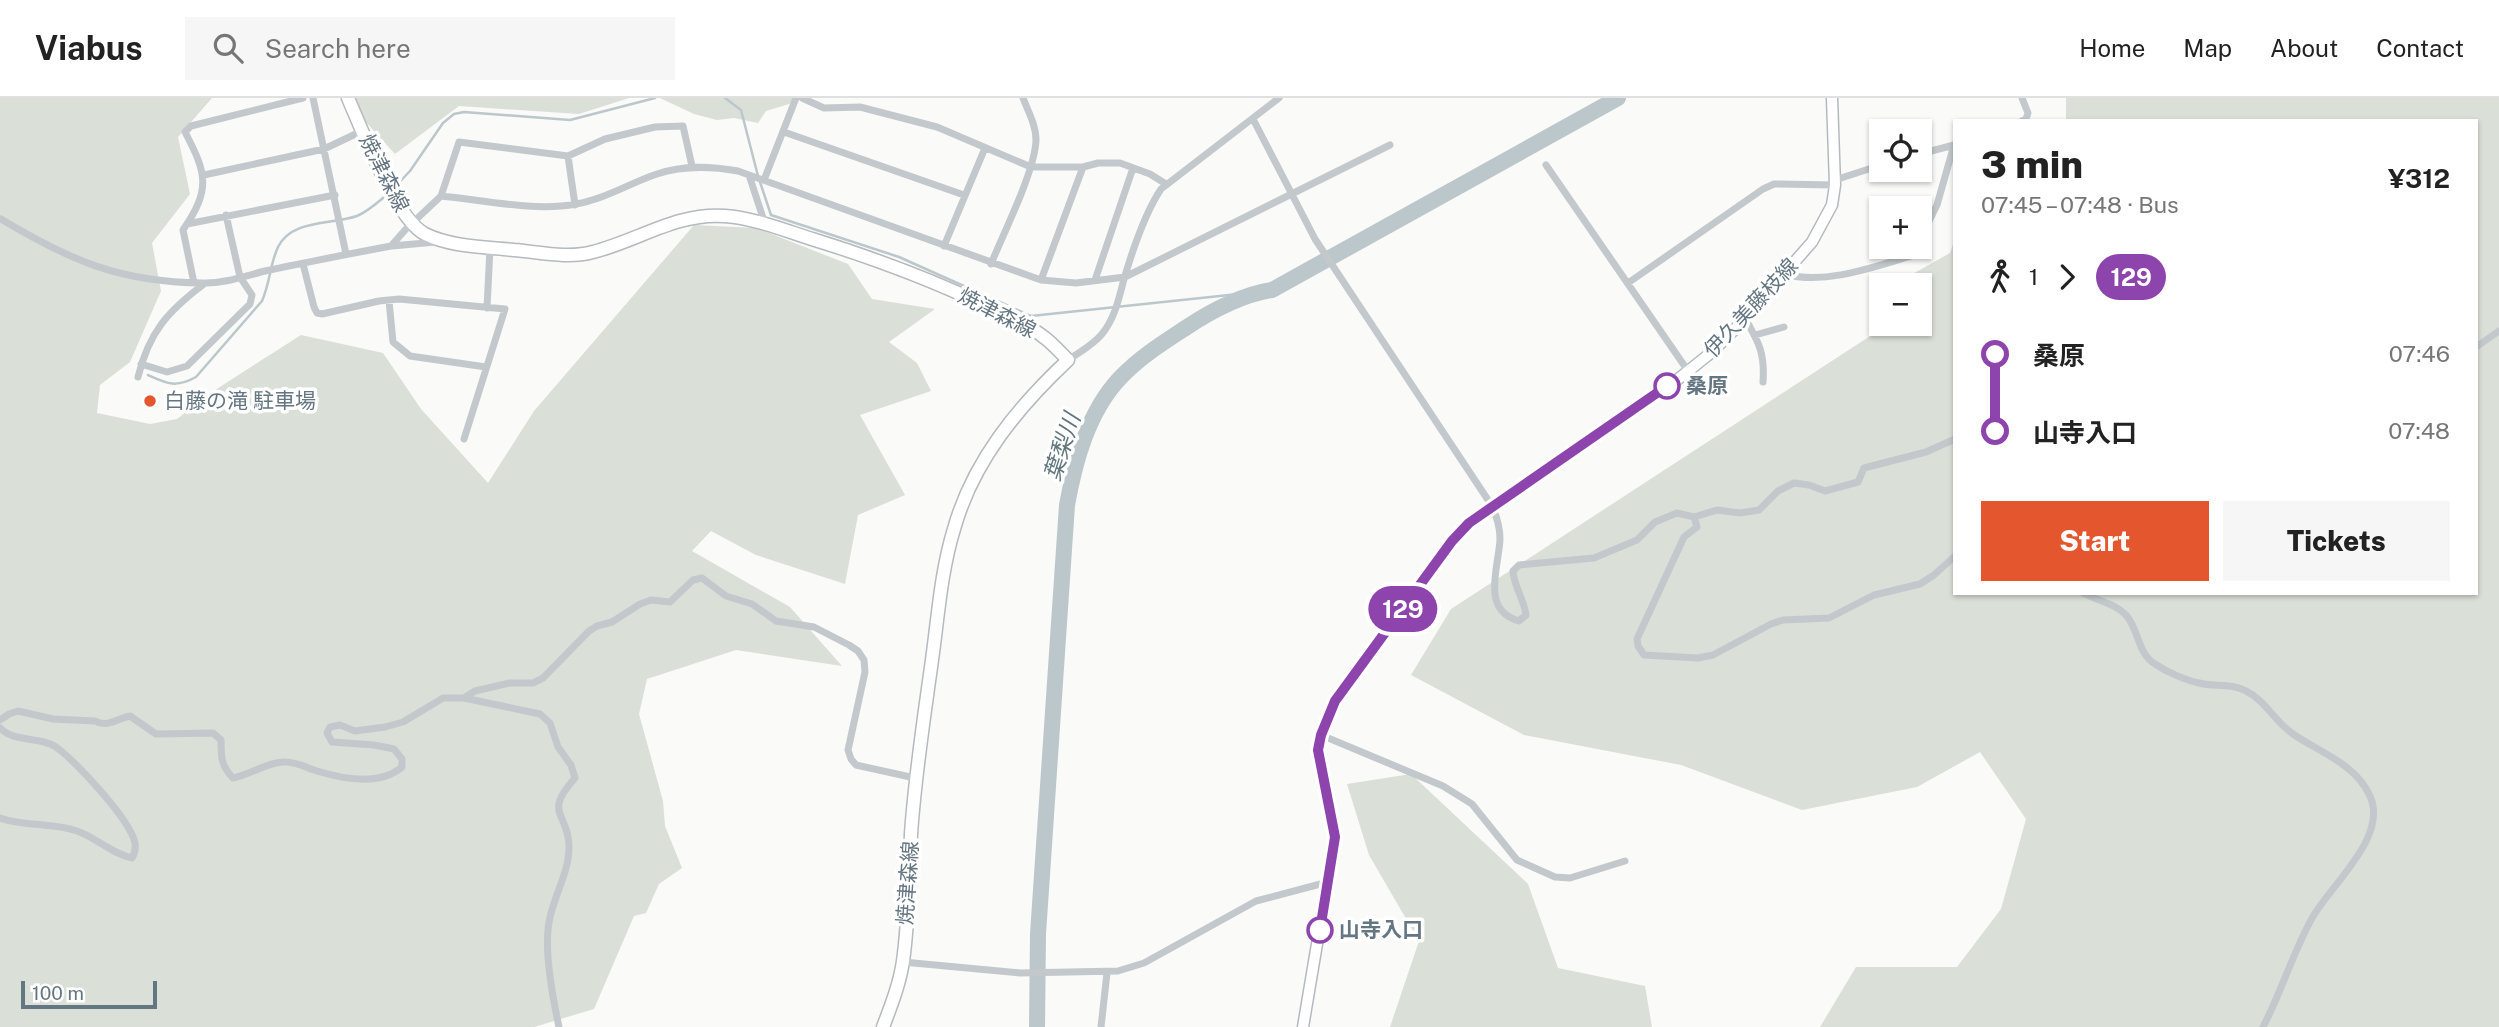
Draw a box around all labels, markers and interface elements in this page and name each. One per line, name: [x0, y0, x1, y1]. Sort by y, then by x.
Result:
search box: [185, 17, 675, 80]
text: Viabus: [35, 29, 143, 67]
icon: search: [209, 29, 247, 67]
text: Search here: [265, 33, 411, 64]
text: Home: [2079, 34, 2145, 62]
text: Map: [2183, 34, 2232, 62]
text: About: [2270, 34, 2338, 62]
text: Contact: [2376, 34, 2464, 62]
map controls: [1869, 119, 1932, 336]
button: locate: [1869, 119, 1932, 182]
street label: 焼津森線: [354, 130, 415, 216]
text: 3 min: [1981, 142, 2083, 187]
text: ¥312: [2388, 163, 2450, 194]
text: 07:45 – 07:48 · Bus: [1981, 191, 2179, 218]
button: +: [1869, 196, 1932, 259]
street label: 伊久美藤枝線: [1699, 253, 1803, 362]
icon: walk: [1981, 258, 2019, 296]
icon: forward: [2048, 258, 2086, 296]
text: 1: [2029, 263, 2038, 290]
text: 129: [2110, 263, 2152, 291]
button: −: [1869, 273, 1932, 336]
street label: 焼津森線: [954, 282, 1040, 343]
text: 桑原: [2033, 340, 2085, 371]
text: 07:46: [2389, 340, 2450, 367]
marker: 桑原: [1654, 373, 1680, 399]
place label: 桑原: [1686, 373, 1728, 398]
place label: 白藤の滝 駐車場: [164, 388, 316, 413]
marker: 白藤の滝 駐車場: [142, 393, 158, 409]
water label: 葉梨川: [1038, 407, 1086, 484]
text: 山寺入口: [2033, 417, 2137, 448]
text: 07:48: [2388, 417, 2450, 444]
button: Start: [1981, 501, 2209, 581]
button: Tickets: [2223, 501, 2450, 581]
line badge: 129: [1363, 586, 1443, 632]
text: 129: [1382, 595, 1424, 623]
street label: 焼津森線: [892, 840, 923, 926]
marker: 山寺入口: [1307, 917, 1333, 943]
place label: 山寺入口: [1339, 917, 1423, 942]
scale bar: [21, 978, 158, 1010]
text: 100 m: [32, 982, 84, 1004]

